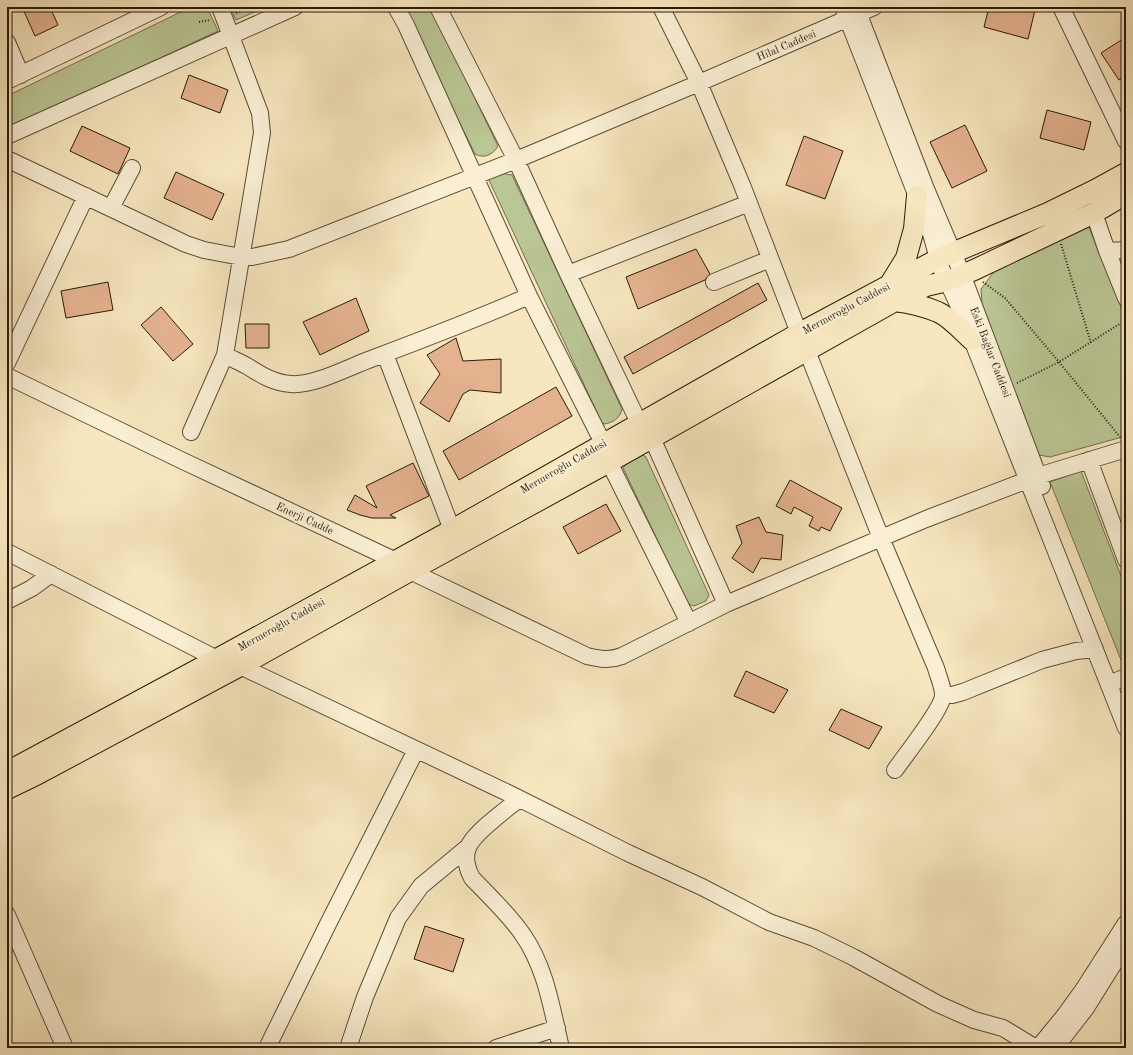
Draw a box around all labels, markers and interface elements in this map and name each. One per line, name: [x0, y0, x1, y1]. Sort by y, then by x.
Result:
street label: Hilal Caddesi: [755, 29, 818, 64]
street label: Mermeroğlu Caddesi: [801, 282, 892, 337]
street label: Eski Bağlar Caddesi: [967, 306, 1012, 399]
street label: Mermeroğlu Caddesi: [519, 438, 609, 496]
street label: Enerji Cadde: [274, 501, 335, 537]
street label: Mermeroğlu Caddesi: [236, 597, 327, 654]

